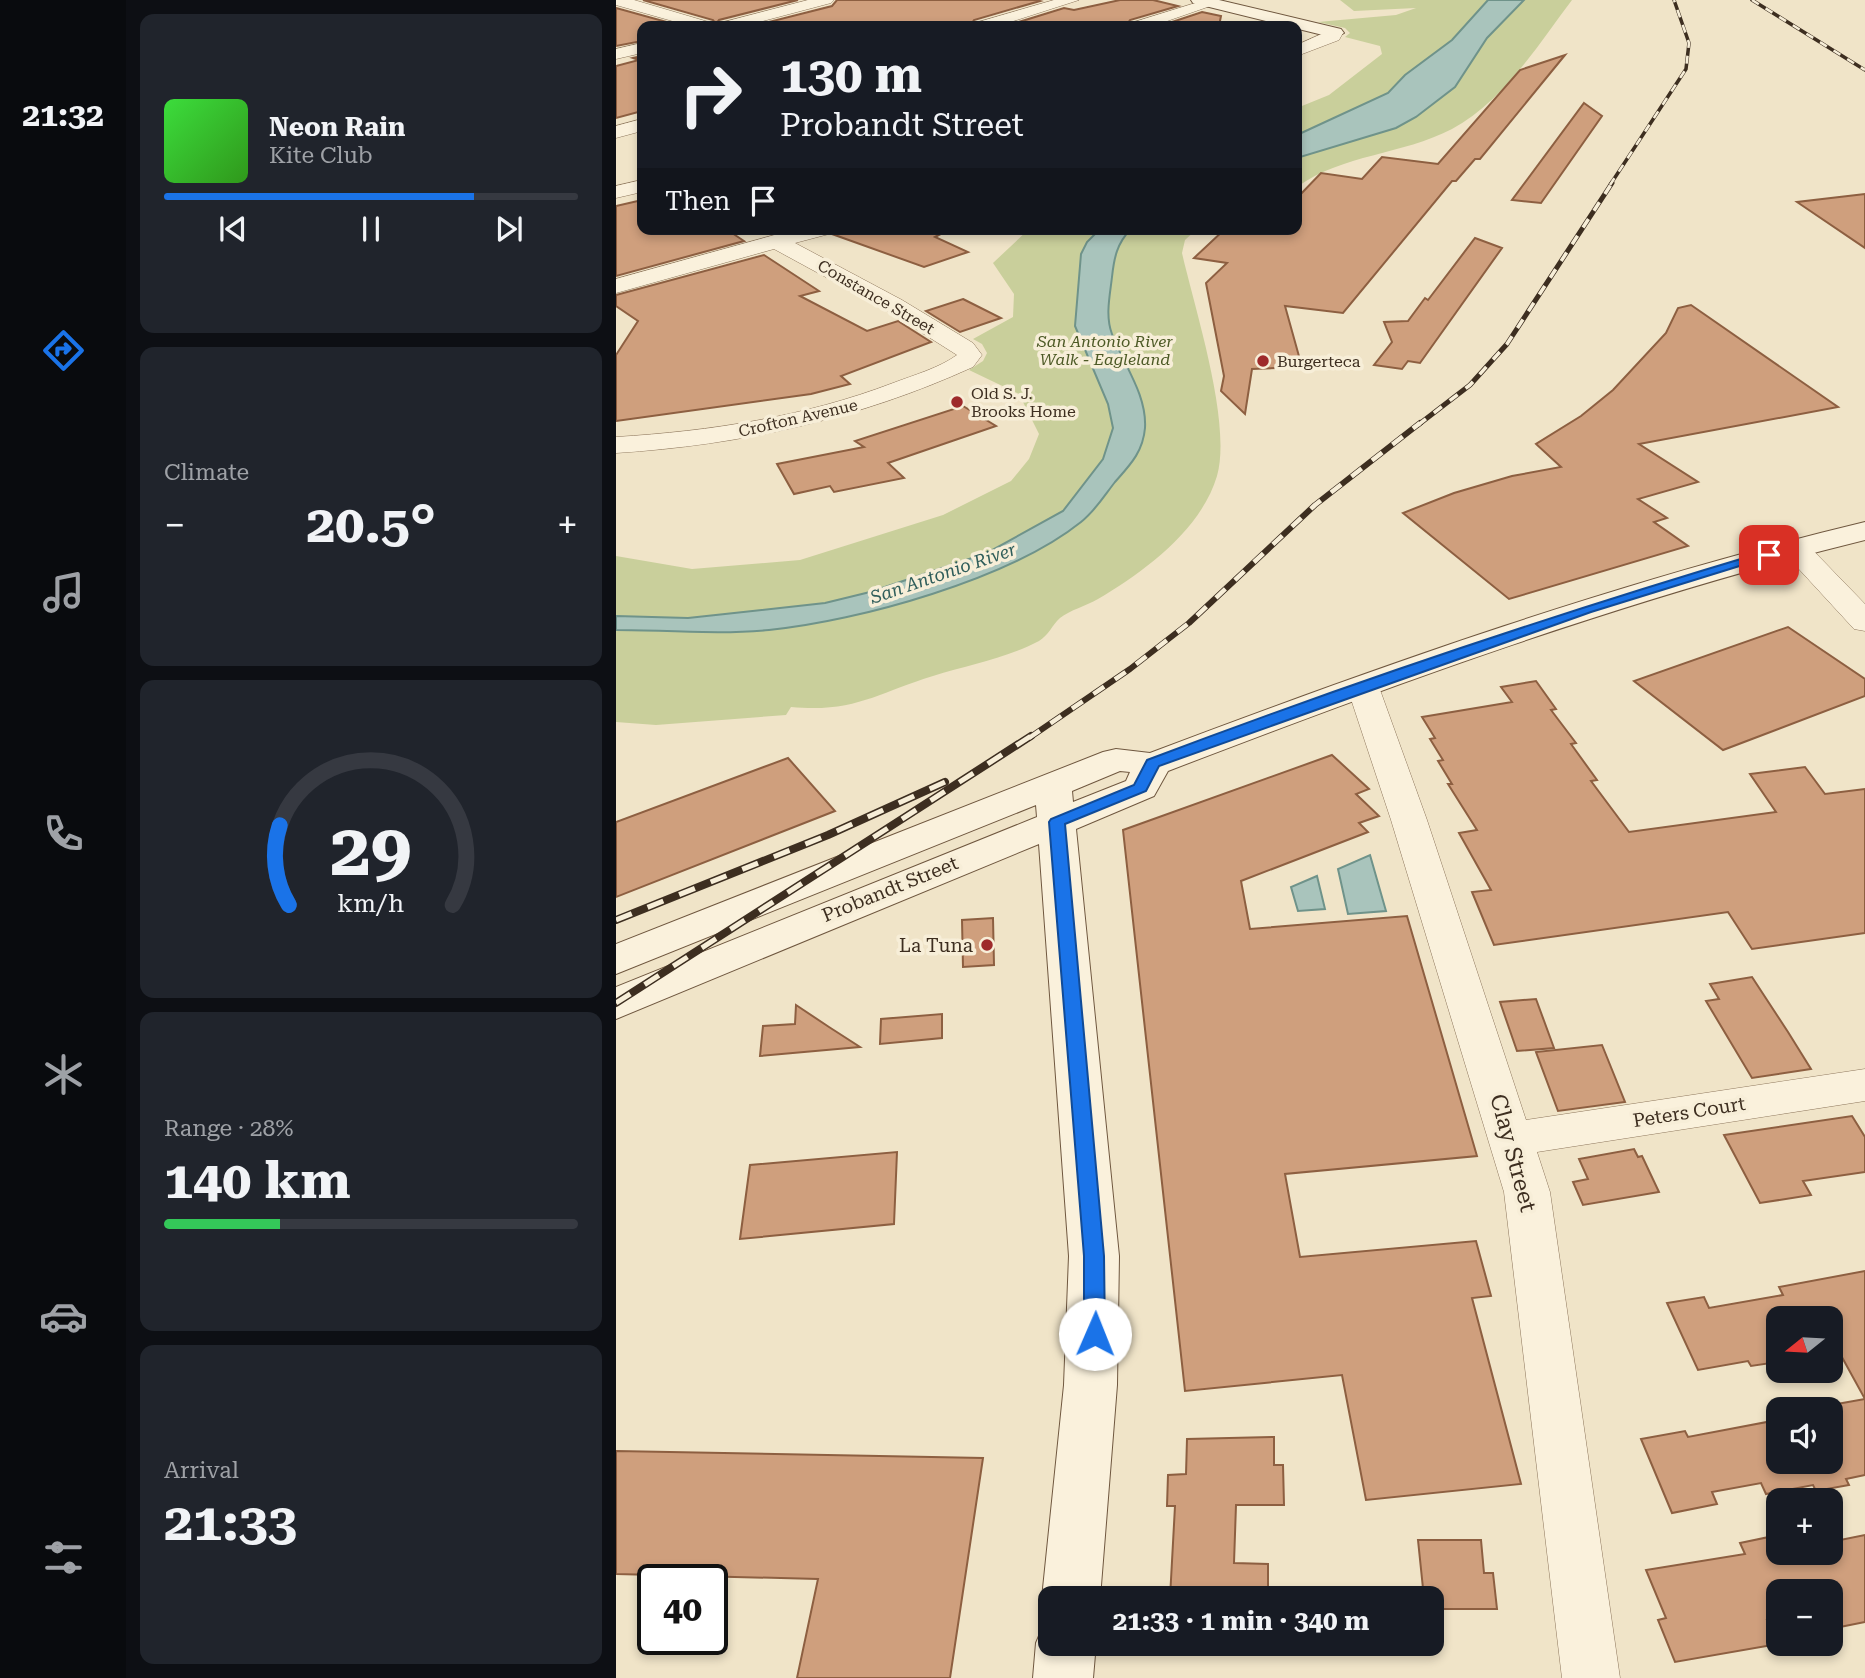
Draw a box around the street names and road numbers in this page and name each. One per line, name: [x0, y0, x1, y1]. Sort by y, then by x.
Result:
street label: Constance Street: [814, 256, 938, 338]
street label: Crofton Avenue: [737, 395, 860, 441]
street label: Probandt Street: [819, 851, 961, 927]
street label: Clay Street: [1484, 1091, 1542, 1215]
street label: Peters Court: [1631, 1092, 1747, 1132]

